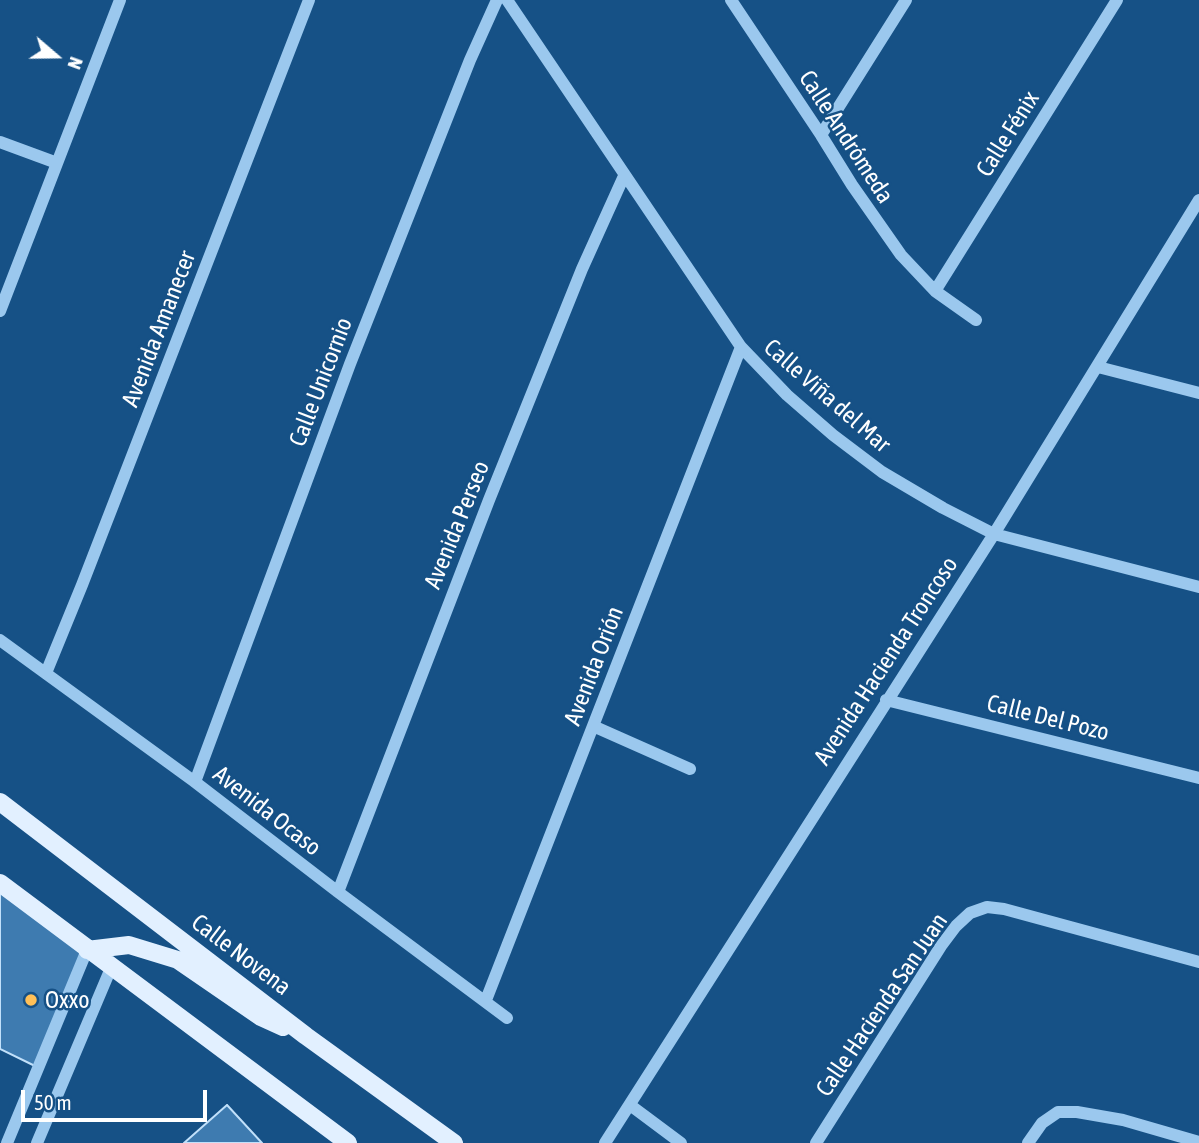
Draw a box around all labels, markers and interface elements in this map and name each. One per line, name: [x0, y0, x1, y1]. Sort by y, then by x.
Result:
north arrow: [21, 21, 91, 91]
text: N: [63, 54, 88, 72]
street label: Calle Andrómeda: [792, 65, 900, 209]
street label: Calle Fénix: [970, 86, 1046, 182]
street label: Avenida Amanecer: [116, 247, 202, 411]
street label: Calle Unicornio: [283, 314, 359, 450]
street label: Calle Viña del Mar: [758, 333, 896, 459]
street label: Avenida Perseo: [418, 457, 496, 593]
street label: Avenida Hacienda Troncoso: [808, 552, 964, 770]
street label: Avenida Orión: [558, 603, 630, 729]
street label: Calle Del Pozo: [984, 689, 1112, 747]
street label: Avenida Ocaso: [207, 760, 327, 862]
street label: Calle Novena: [186, 908, 296, 1002]
street label: Calle Hacienda San Juan: [810, 908, 954, 1102]
place label: Oxxo: [45, 986, 89, 1014]
marker: Oxxo: [23, 992, 39, 1008]
scale bar: [24, 1076, 210, 1120]
text: 50 m: [34, 1090, 72, 1114]

